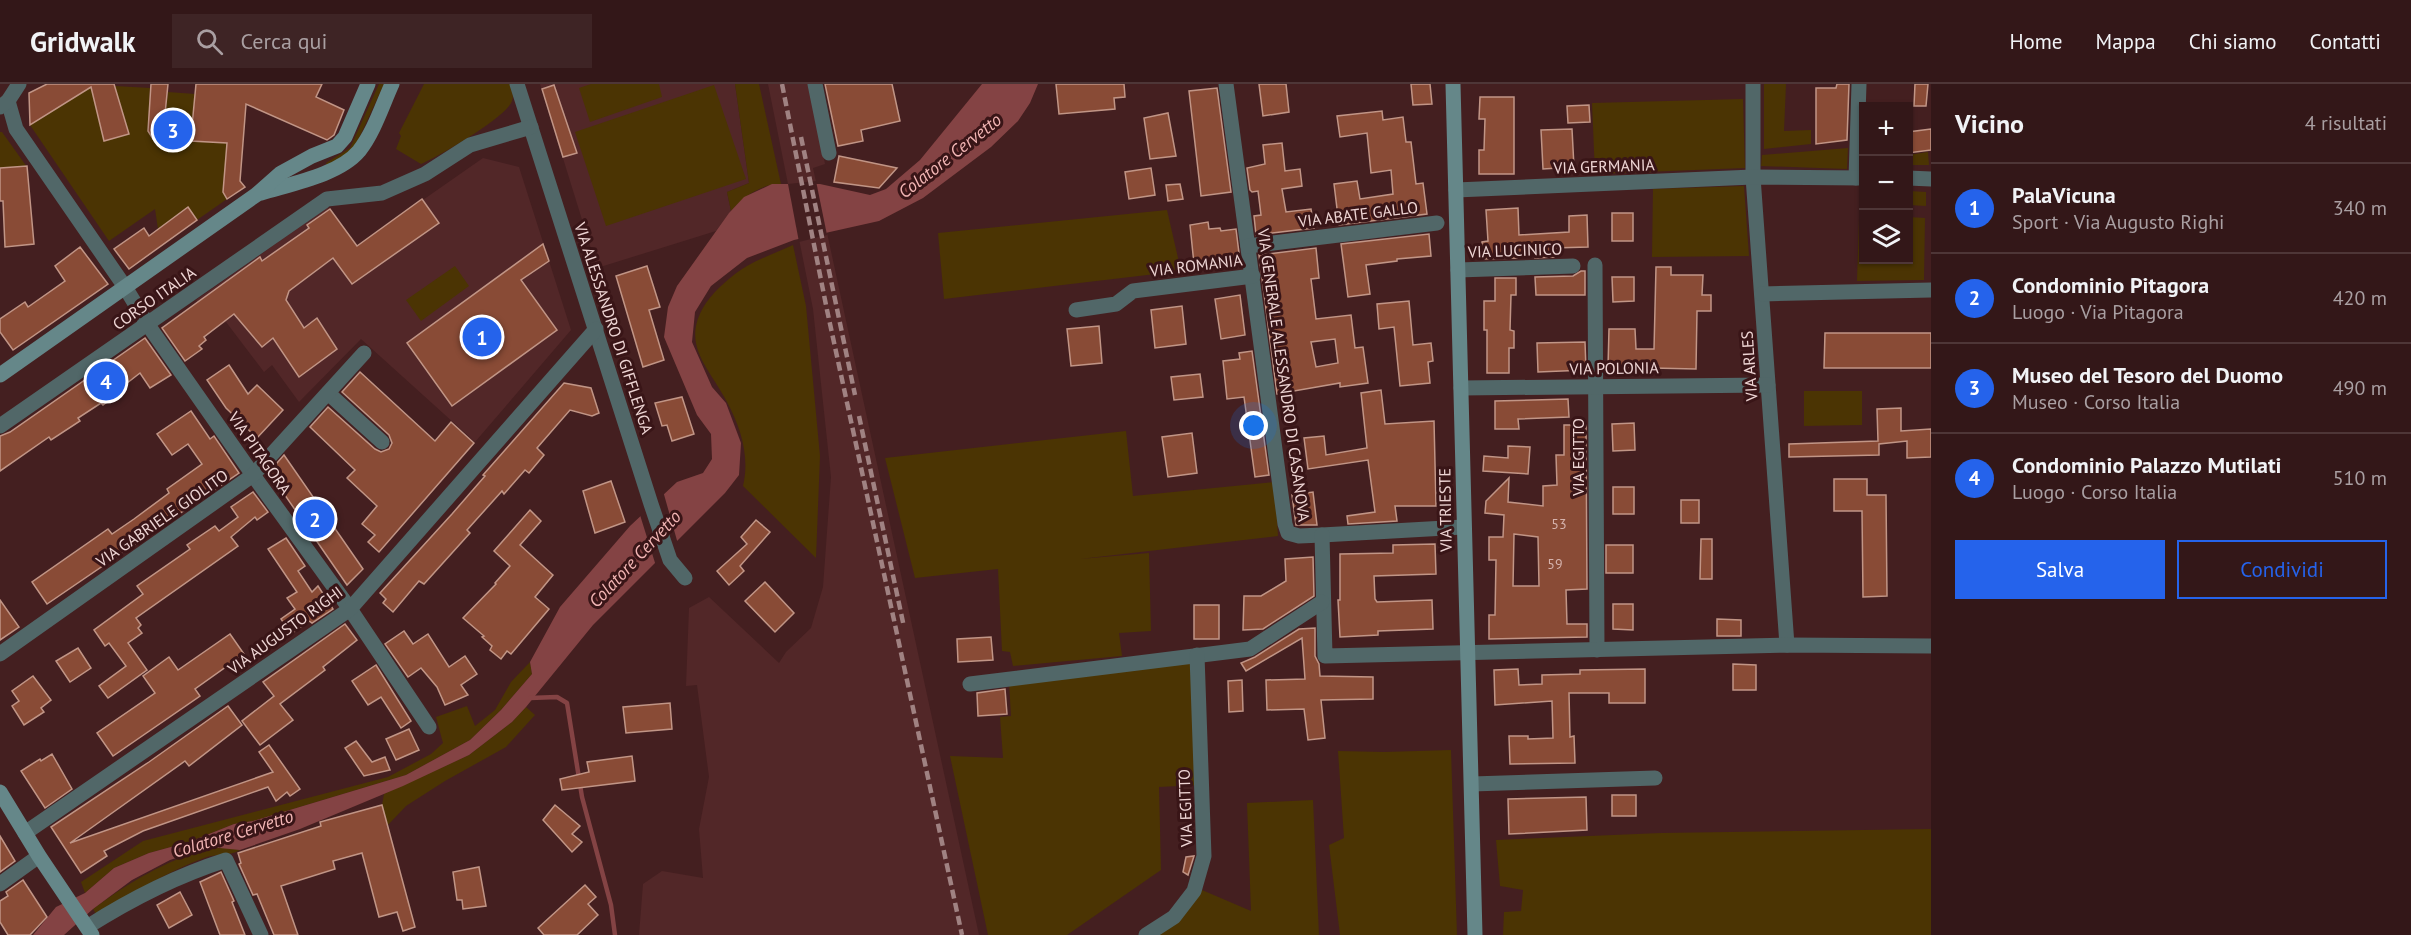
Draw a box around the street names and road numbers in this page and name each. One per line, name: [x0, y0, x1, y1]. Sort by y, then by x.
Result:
street label: VIA GERMANIA: [1552, 154, 1656, 178]
street label: VIA ABATE GALLO: [1296, 197, 1419, 231]
street label: VIA ALESSANDRO DI GIFFLENGA: [570, 219, 658, 437]
street label: VIA GENERALE ALESSANDRO DI CASANOVA: [1253, 226, 1315, 523]
street label: VIA LUCINICO: [1467, 238, 1563, 262]
street label: VIA ROMANIA: [1147, 249, 1244, 281]
street label: CORSO ITALIA: [109, 262, 200, 334]
street label: VIA ARLES: [1737, 330, 1762, 403]
street label: VIA POLONIA: [1568, 357, 1659, 379]
street label: VIA PITAGORA: [224, 407, 296, 499]
street label: VIA EGITTO: [1568, 418, 1588, 497]
street label: VIA GABRIELE GIOLITO: [91, 465, 232, 572]
street label: VIA TRIESTE: [1434, 468, 1456, 553]
street label: VIA AUGUSTO RIGHI: [223, 582, 346, 679]
street label: VIA EGITTO: [1174, 769, 1196, 848]

